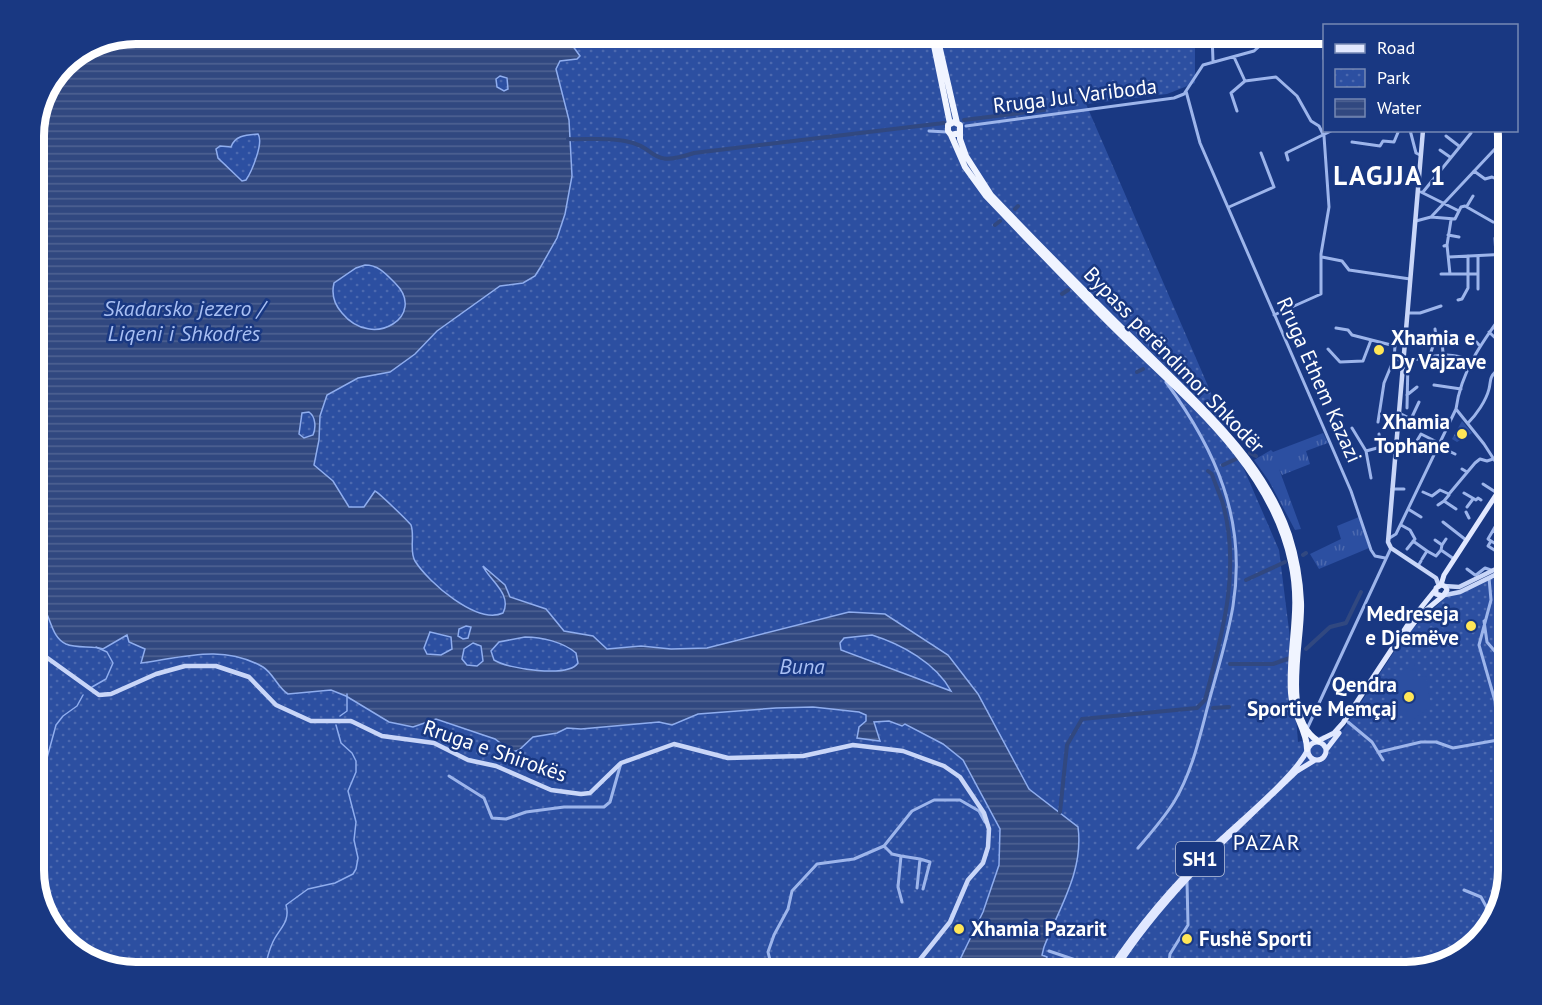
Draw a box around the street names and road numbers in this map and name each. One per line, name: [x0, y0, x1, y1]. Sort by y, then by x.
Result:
street label: Rruga Jul Variboda: [991, 72, 1158, 119]
street label: Bypass perëndimor Shkodër: [1078, 261, 1271, 459]
street label: Rruga Ethem Kazazi: [1271, 293, 1368, 467]
street label: Rruga e Shirokës: [420, 713, 571, 788]
road number: SH1: [1176, 842, 1224, 876]

